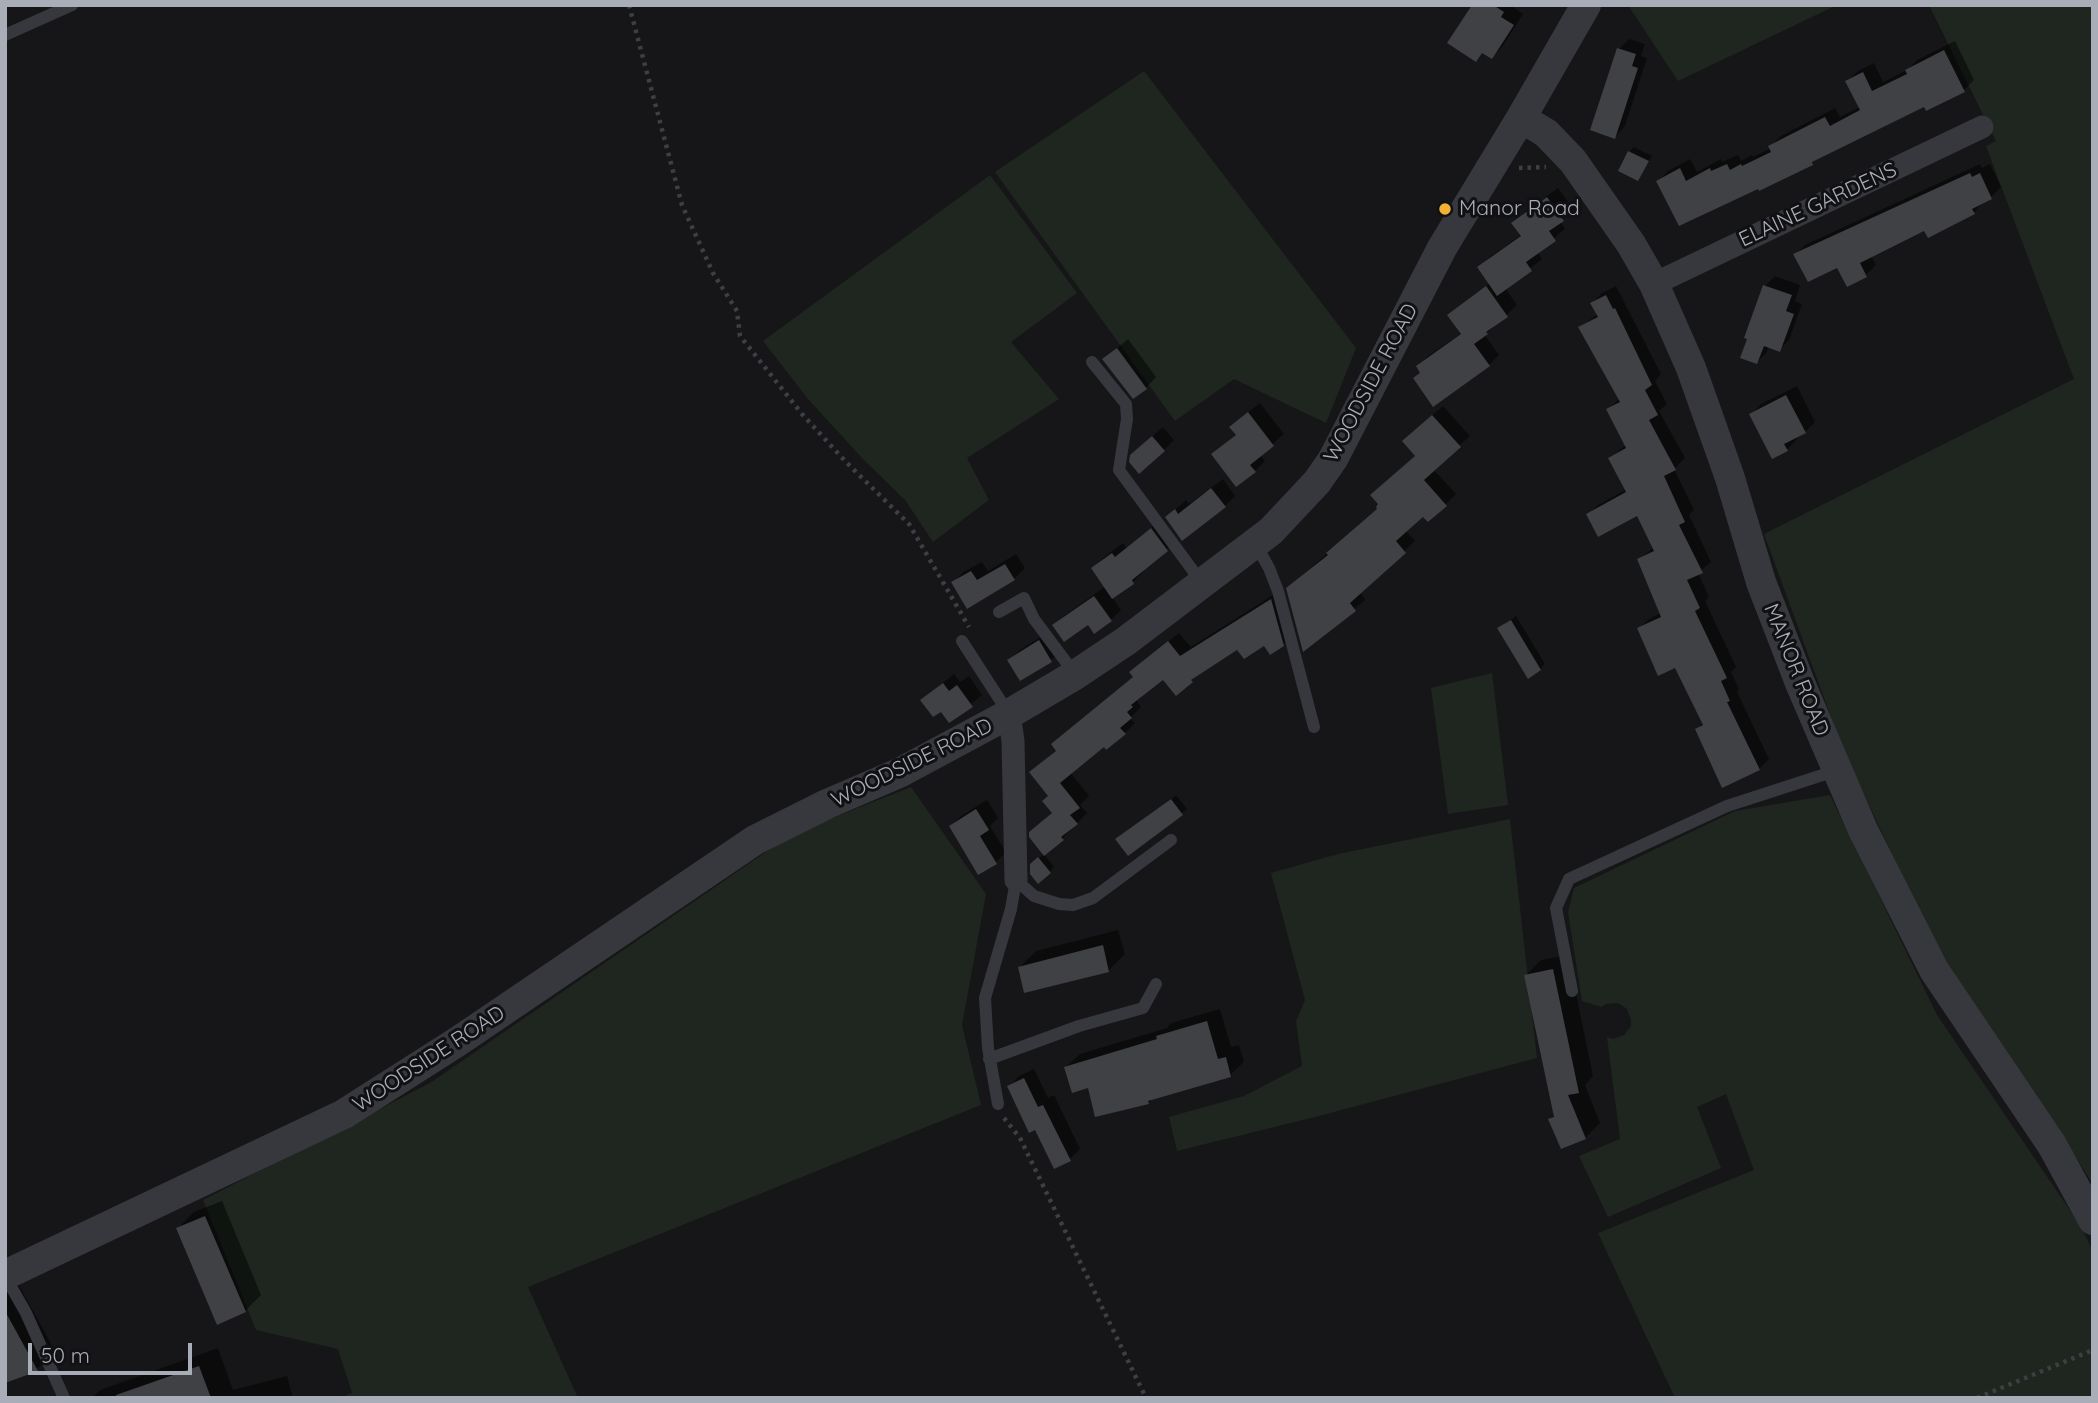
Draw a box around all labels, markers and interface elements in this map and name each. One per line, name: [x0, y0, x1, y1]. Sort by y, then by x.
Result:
street label: ELAINE GARDENS: [1735, 157, 1901, 253]
place label: Manor Road: [1459, 196, 1580, 222]
marker: Manor Road: [1437, 201, 1453, 217]
street label: WOODSIDE ROAD: [1319, 299, 1423, 467]
street label: MANOR ROAD: [1758, 600, 1834, 740]
street label: WOODSIDE ROAD: [827, 713, 997, 813]
street label: WOODSIDE ROAD: [348, 1001, 510, 1117]
scale bar: [32, 1330, 196, 1374]
text: 50 m: [41, 1342, 90, 1368]

